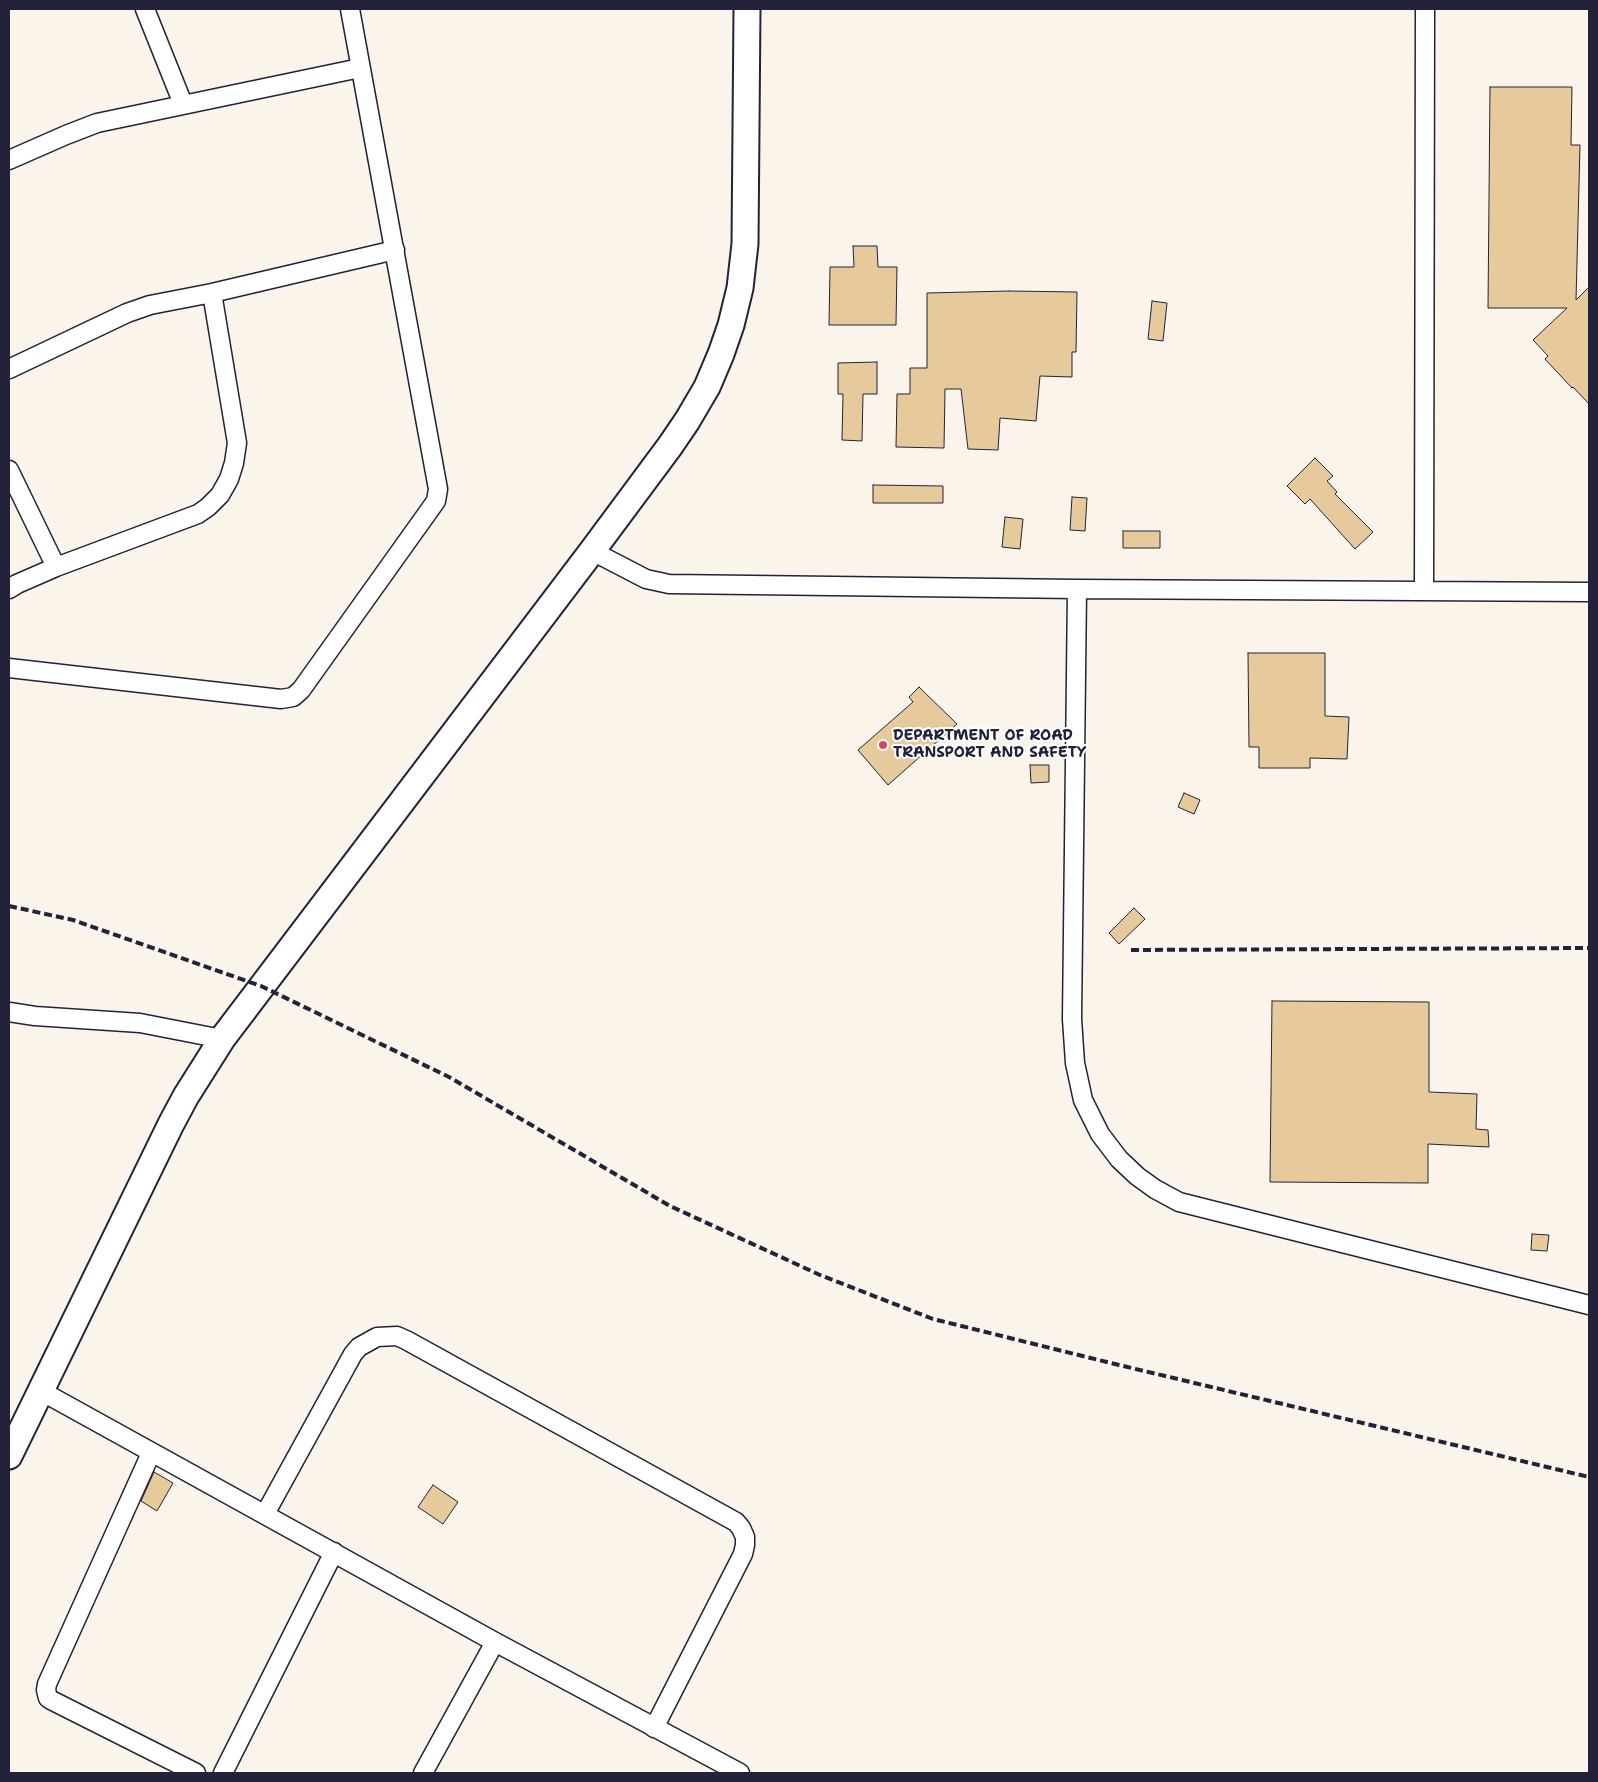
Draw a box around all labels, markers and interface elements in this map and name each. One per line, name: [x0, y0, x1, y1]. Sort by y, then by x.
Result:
place label: DEPARTMENT OF ROAD TRANSPORT AND SAFETY: [893, 727, 1086, 762]
marker: DEPARTMENT OF ROAD TRANSPORT AND SAFETY: [877, 739, 889, 751]

